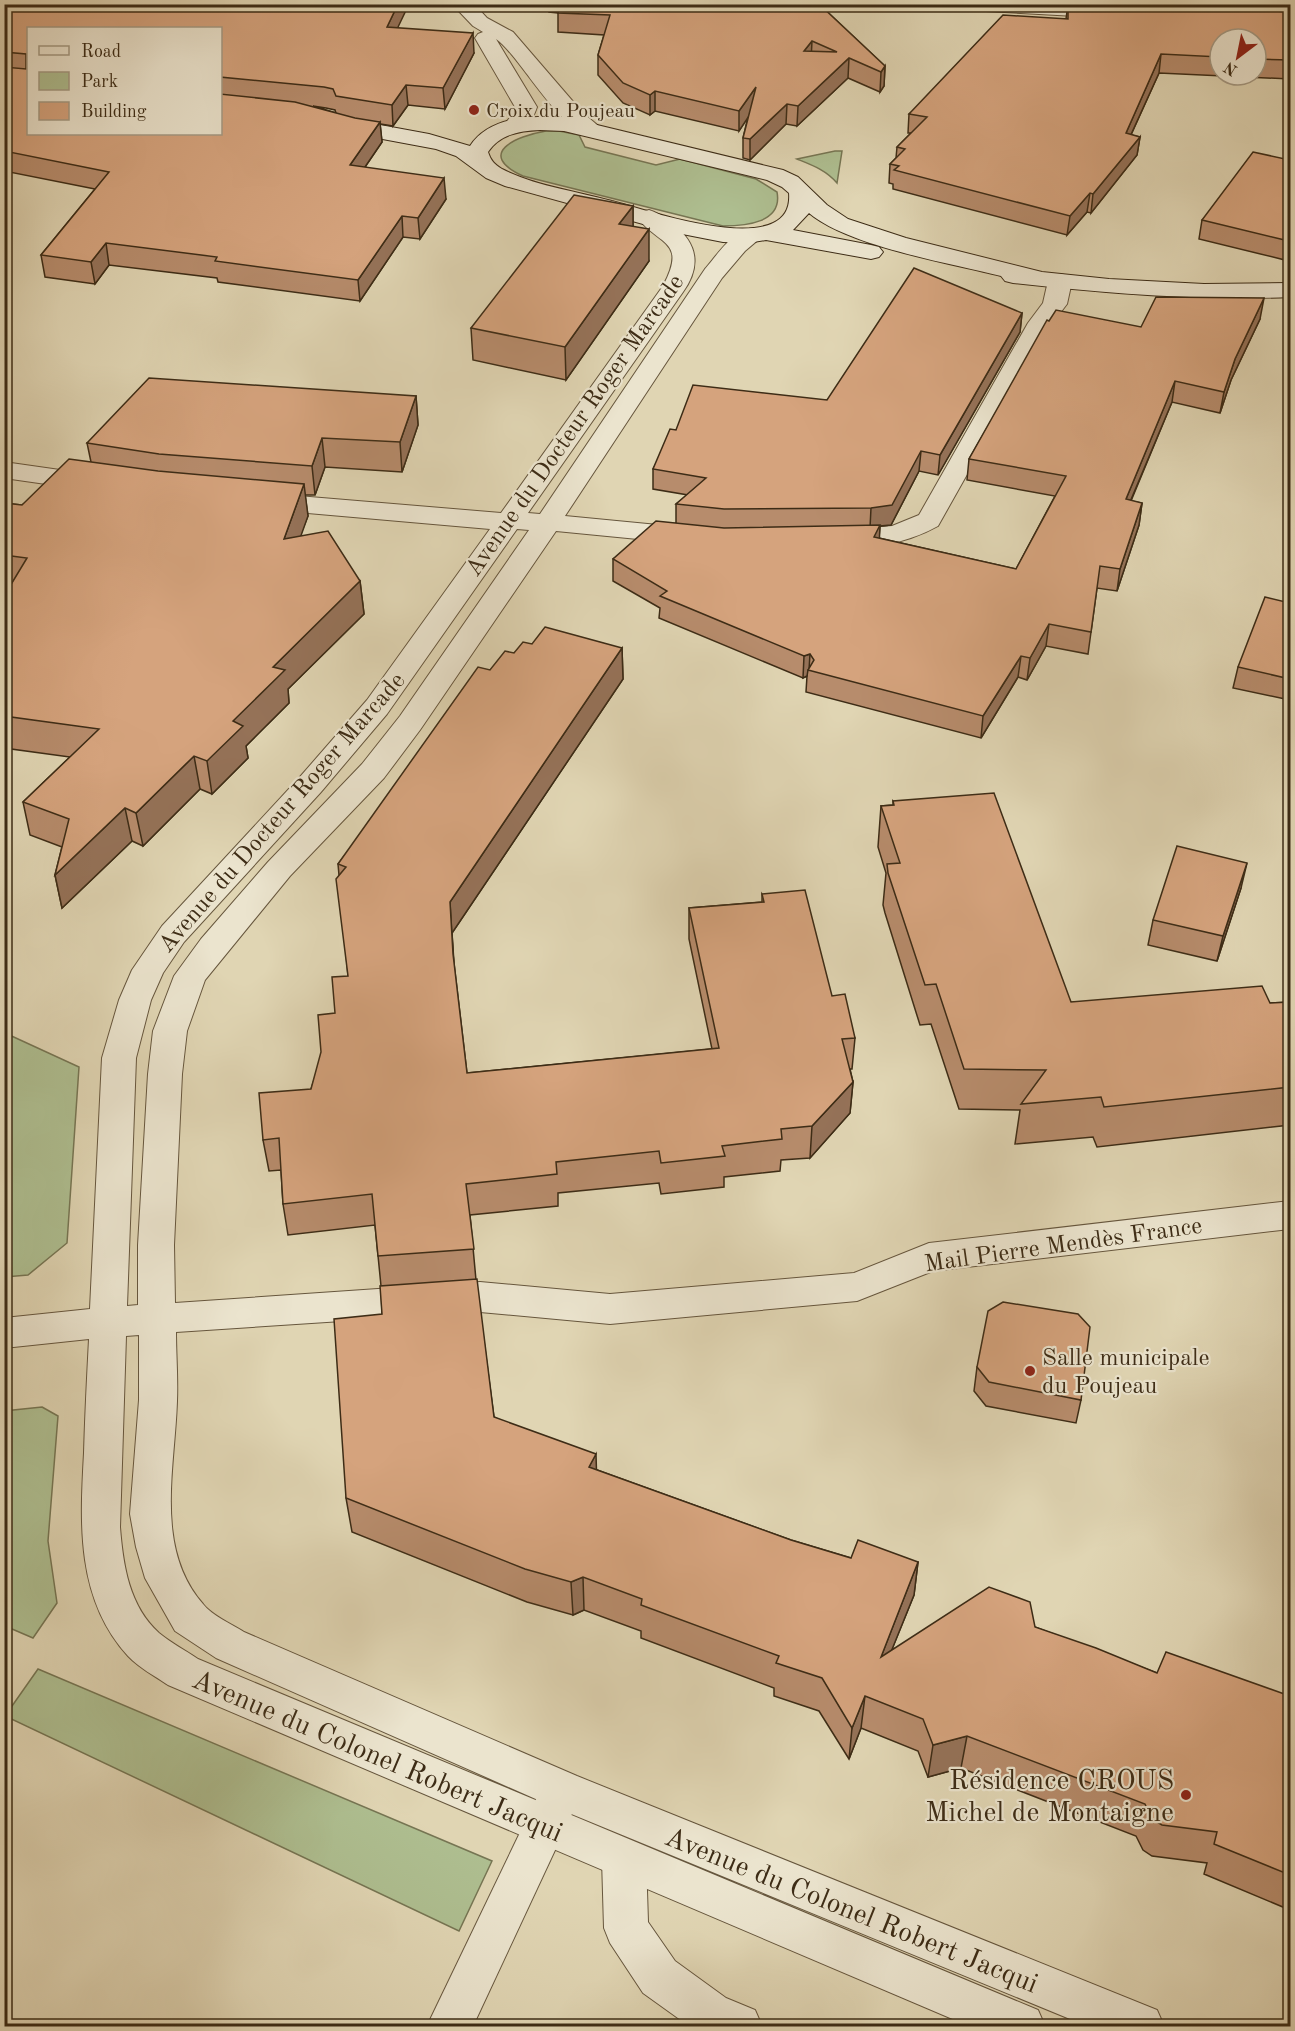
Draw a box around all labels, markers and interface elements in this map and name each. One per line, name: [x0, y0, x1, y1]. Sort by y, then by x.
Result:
legend: [27, 27, 222, 135]
north arrow: [1208, 27, 1268, 87]
text: Road: [81, 43, 121, 61]
text: N: [1221, 58, 1241, 78]
text: Park: [81, 73, 118, 91]
place label: Croix du Poujeau: [486, 102, 635, 122]
text: Building: [81, 103, 147, 121]
marker: Croix du Poujeau: [467, 103, 481, 117]
street label: Avenue du Docteur Roger Marcade: [462, 271, 689, 581]
street label: Avenue du Docteur Roger Marcade: [155, 669, 410, 958]
street label: Mail Pierre Mendès France: [923, 1215, 1204, 1277]
place label: Salle municipale du Poujeau: [1042, 1347, 1210, 1399]
marker: Salle municipale du Poujeau: [1023, 1364, 1037, 1378]
street label: Avenue du Colonel Robert Jacqui: [187, 1667, 566, 1849]
place label: Résidence CROUS Michel de Montaigne: [925, 1768, 1174, 1828]
marker: Résidence CROUS Michel de Montaigne: [1179, 1788, 1193, 1802]
street label: Avenue du Colonel Robert Jacqui: [660, 1824, 1041, 2000]

